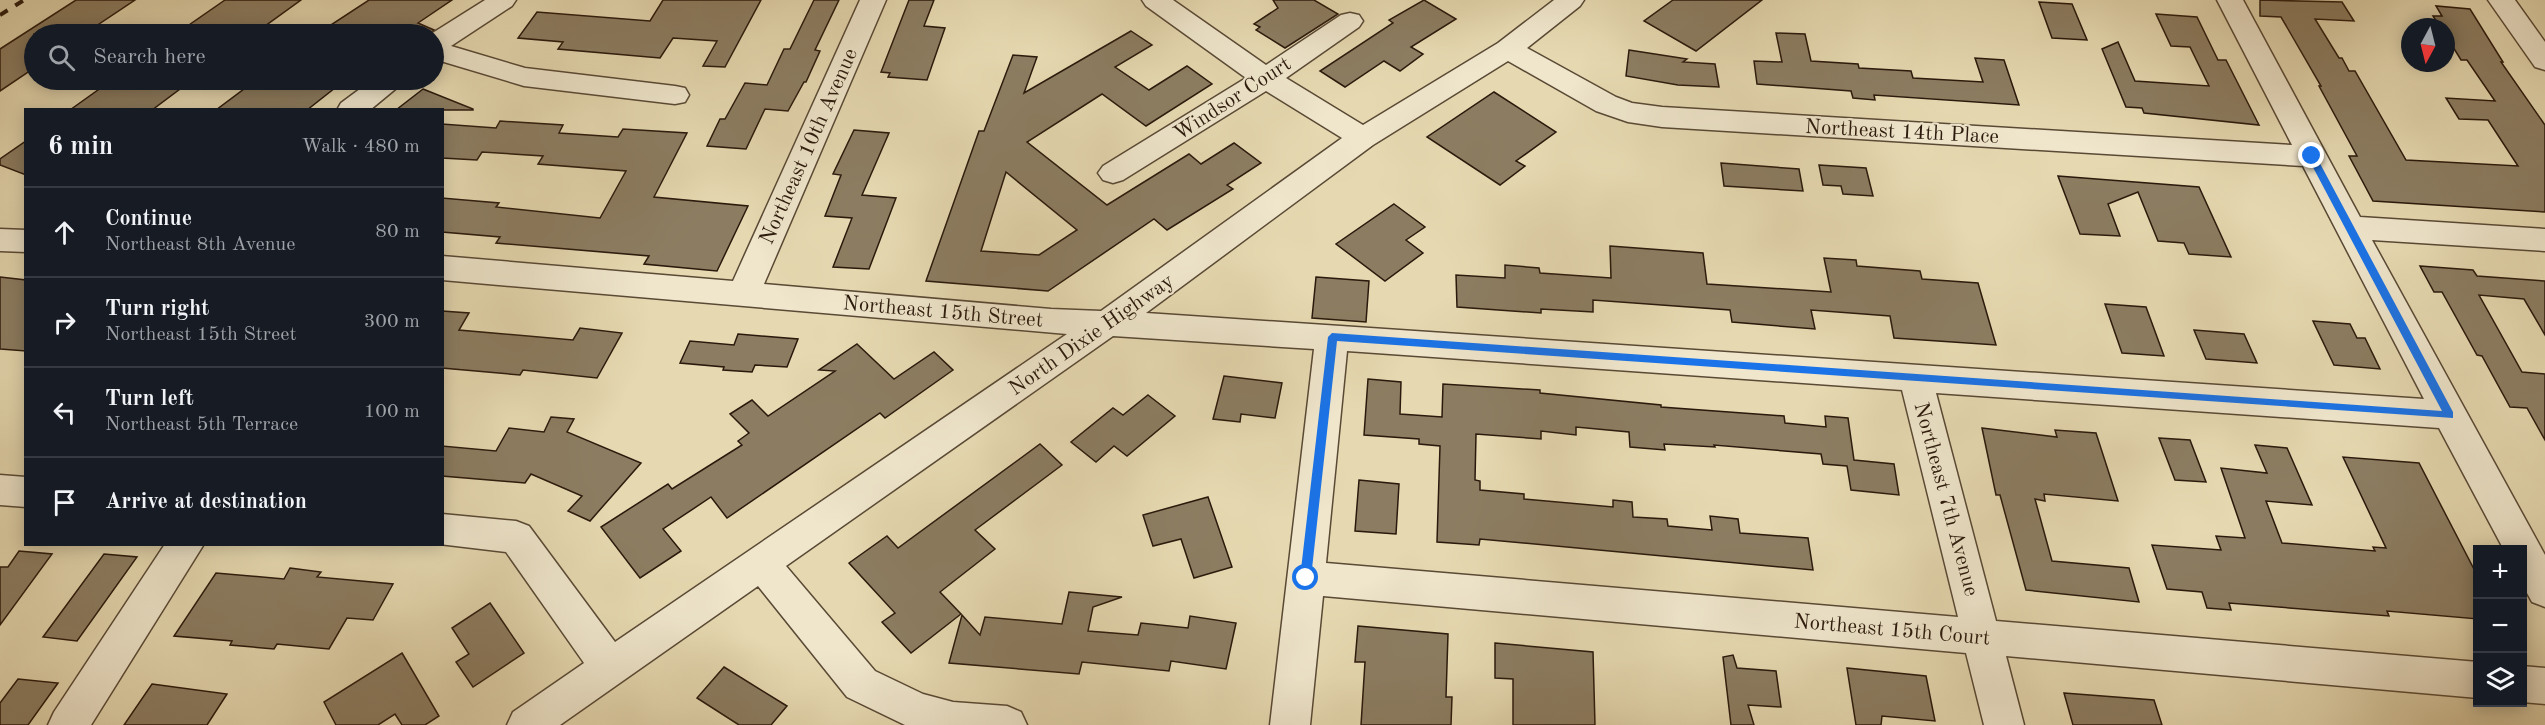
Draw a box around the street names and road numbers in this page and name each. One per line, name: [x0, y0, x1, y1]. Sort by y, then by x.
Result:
street label: Northeast 10th Avenue: [757, 45, 862, 248]
street label: Windsor Court: [1170, 54, 1295, 145]
street label: Northeast 14th Place: [1804, 117, 2000, 148]
street label: North Dixie Highway: [1006, 270, 1178, 400]
street label: Northeast 15th Street: [842, 293, 1044, 332]
street label: Northeast 7th Avenue: [1910, 400, 1982, 599]
street label: Northeast 15th Court: [1793, 611, 1991, 650]

